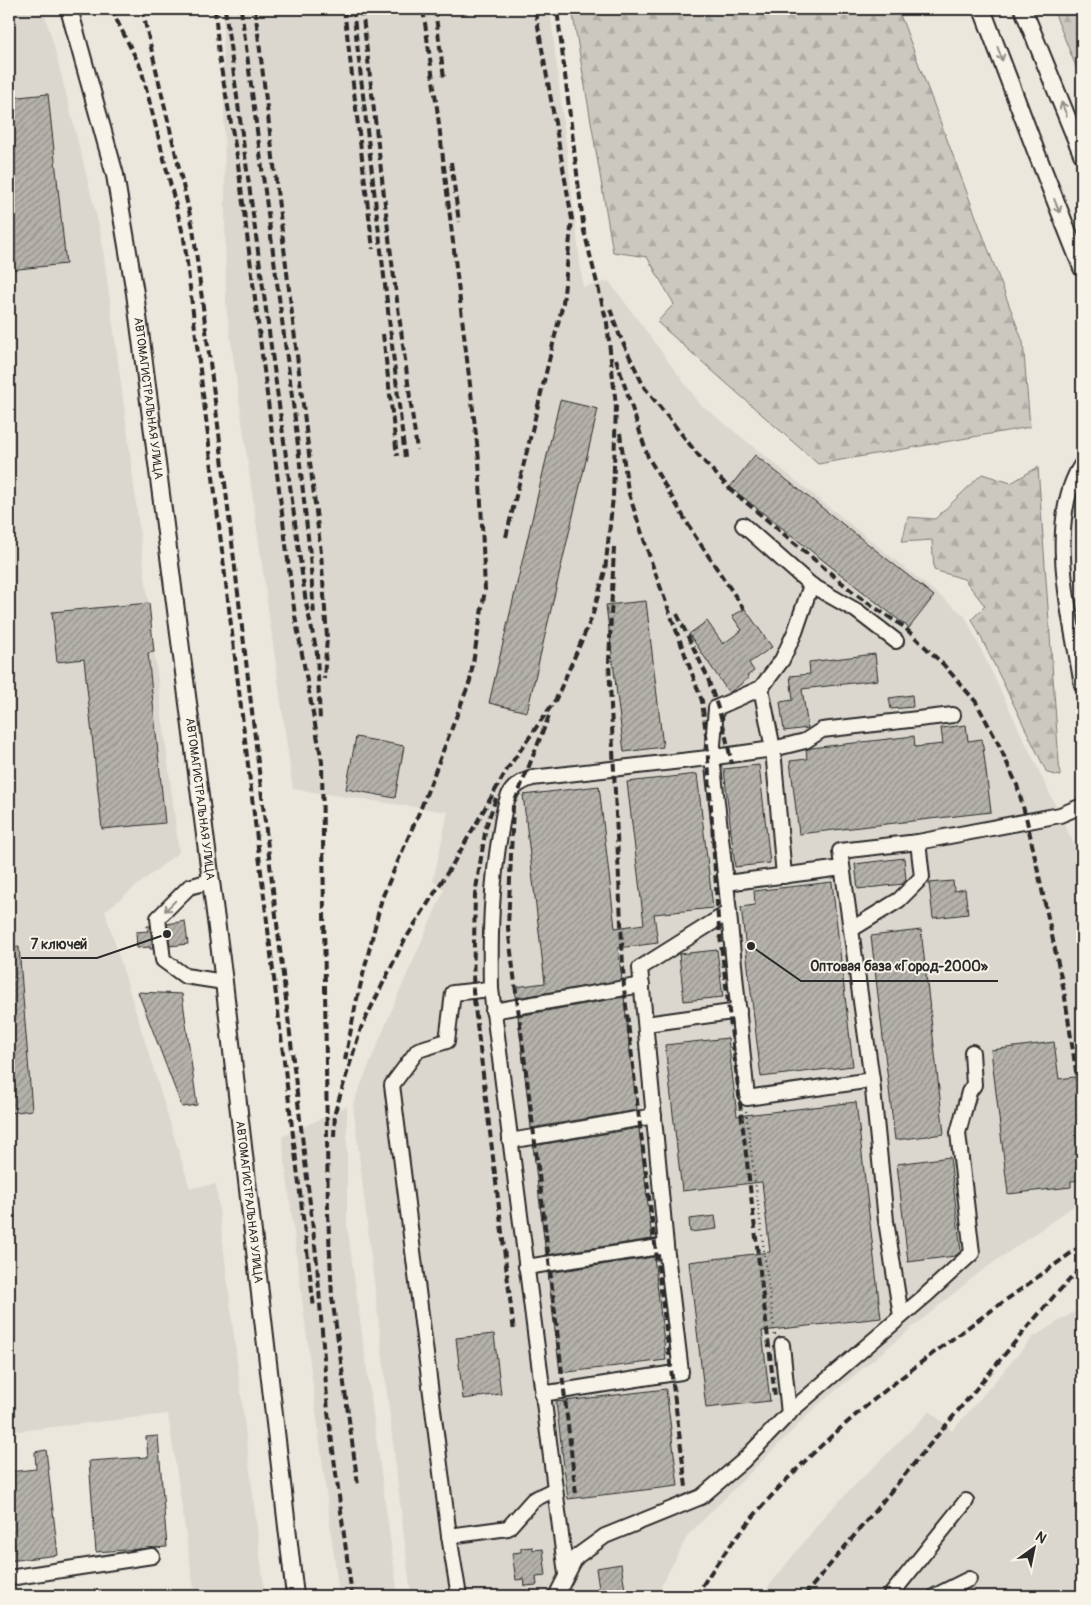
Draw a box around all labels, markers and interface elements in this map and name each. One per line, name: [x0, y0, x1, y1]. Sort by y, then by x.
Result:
one-way arrow: [996, 46, 1005, 61]
one-way arrow: [1059, 102, 1068, 117]
one-way arrow: [1053, 198, 1063, 213]
street label: АВТОМАГИСТРАЛЬНАЯ УЛИЦА: [130, 316, 166, 480]
street label: АВТОМАГИСТРАЛЬНАЯ УЛИЦА: [182, 717, 218, 881]
one-way arrow: [164, 900, 176, 913]
callout: 7 ключей: [21, 929, 97, 958]
text: 7 ключей: [31, 936, 88, 953]
callout: Оптовая база «Город-2000»: [801, 952, 998, 981]
text: Оптовая база «Город-2000»: [810, 958, 989, 975]
street label: АВТОМАГИСТРАЛЬНАЯ УЛИЦА: [232, 1120, 266, 1284]
north arrow: [1008, 1522, 1058, 1572]
text: N: [1032, 1528, 1049, 1547]

